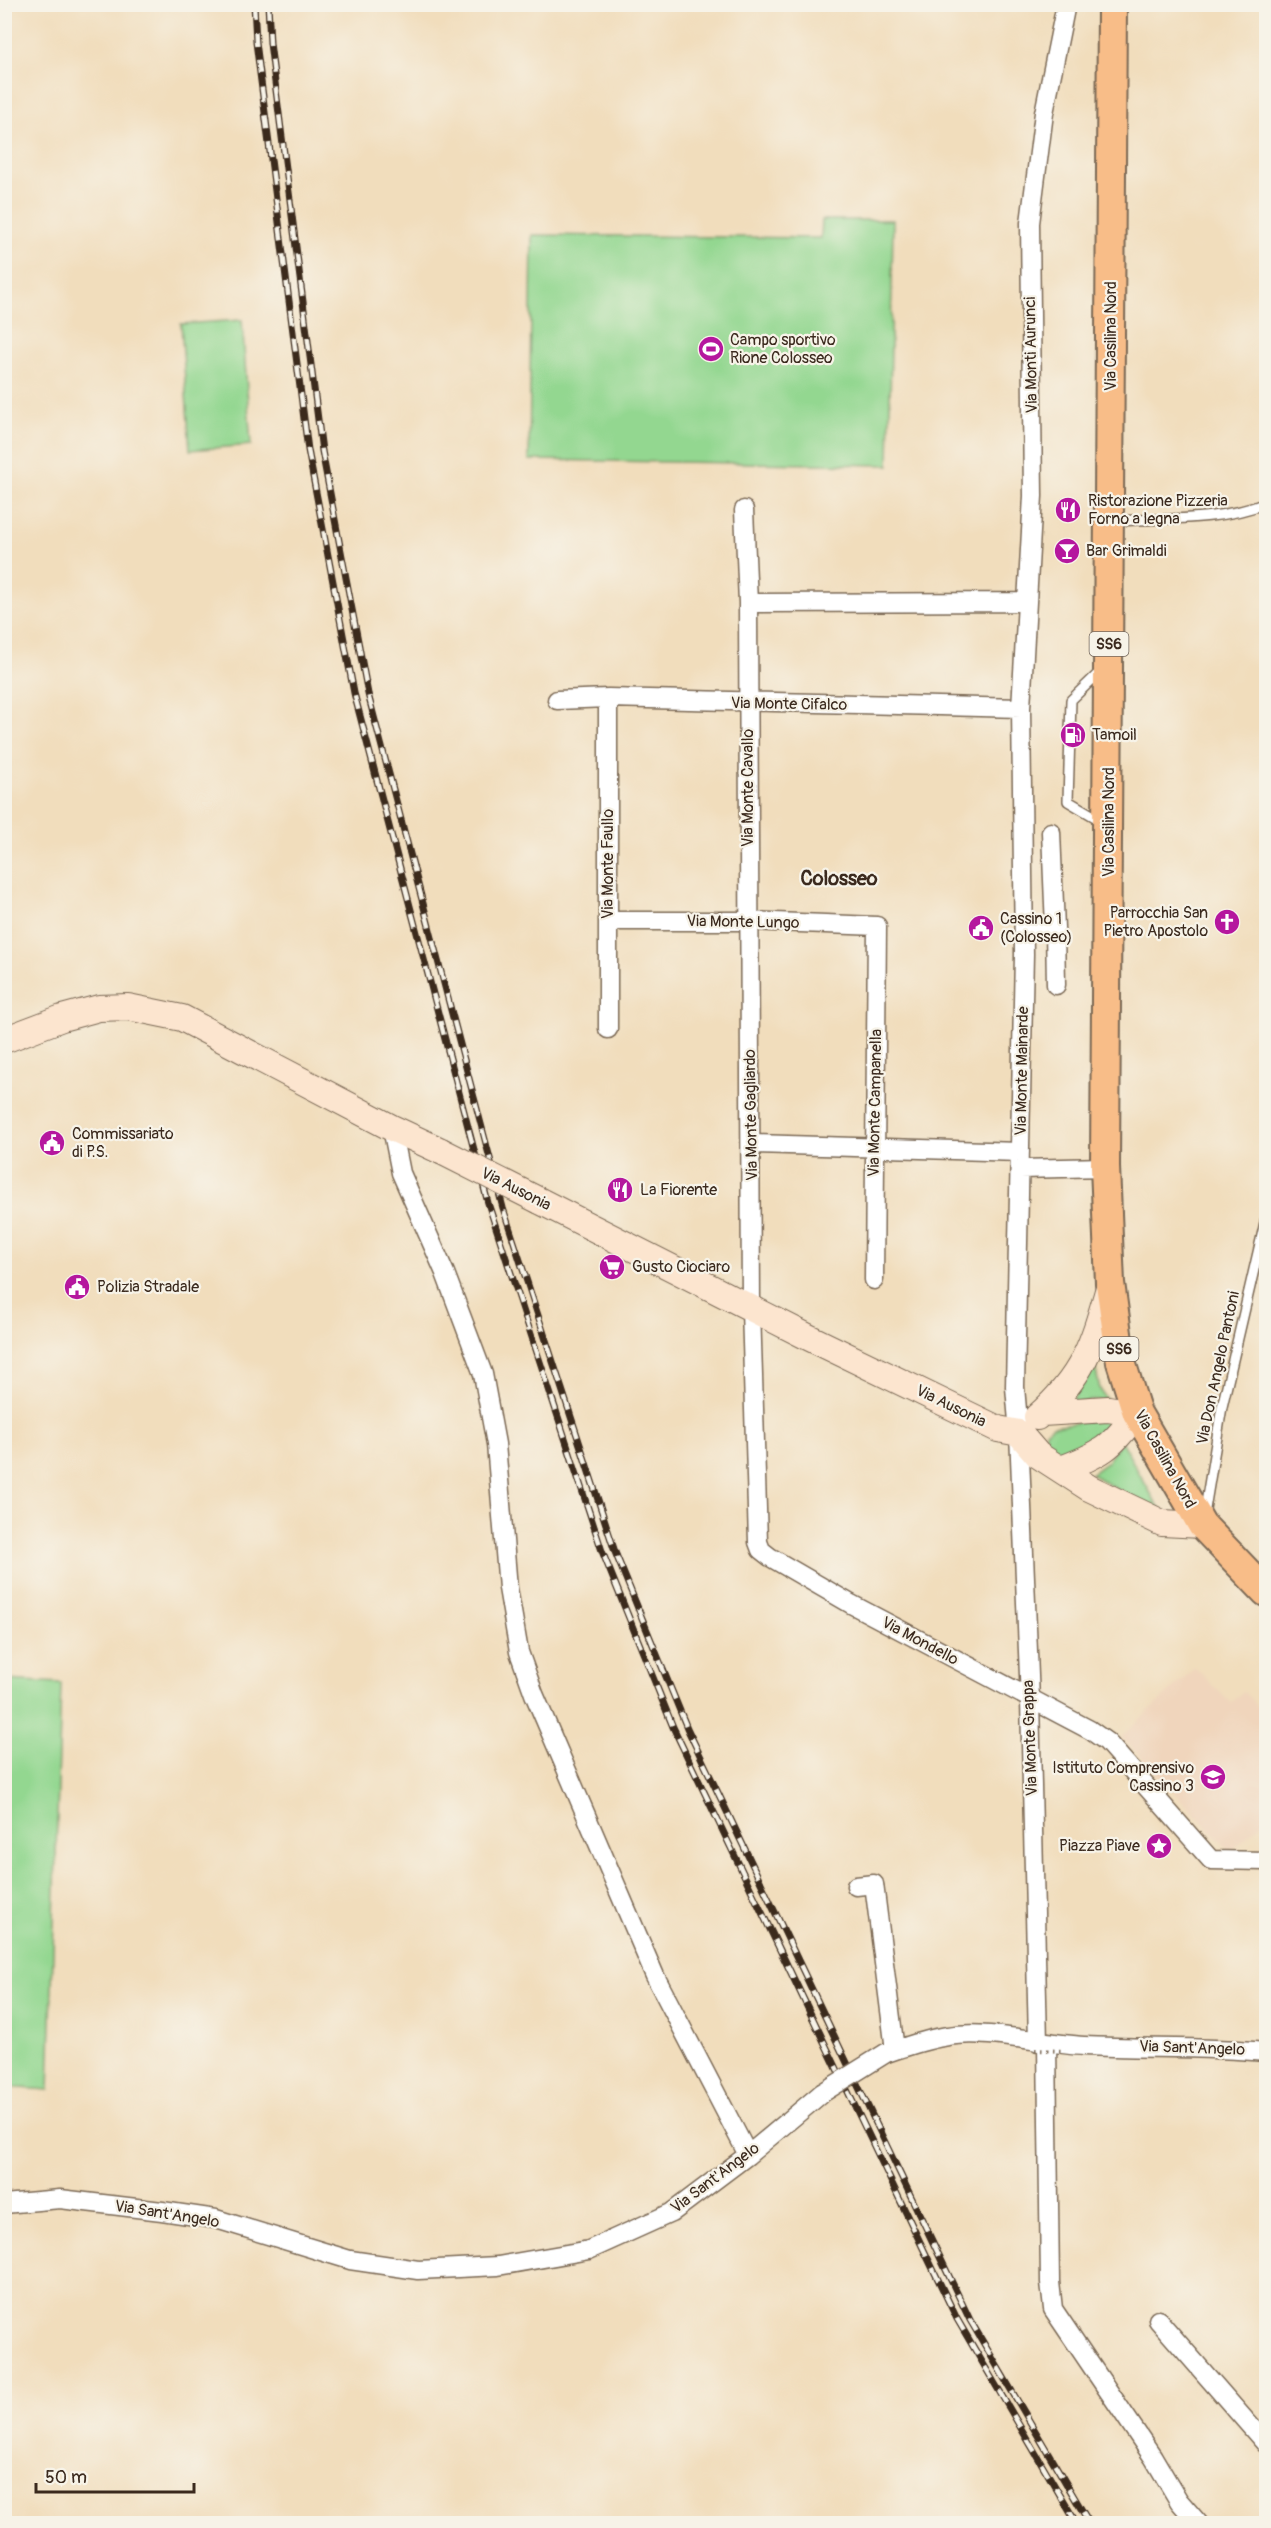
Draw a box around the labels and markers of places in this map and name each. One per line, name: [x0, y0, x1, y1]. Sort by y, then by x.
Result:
place label: Campo sportivo Rione Colosseo: [730, 330, 836, 368]
sports icon: Campo sportivo Rione Colosseo: [696, 334, 726, 364]
place label: Ristorazione Pizzeria Forno a legna: [1088, 491, 1228, 529]
restaurant icon: Ristorazione Pizzeria Forno a legna: [1053, 495, 1083, 525]
bar icon: Bar Grimaldi: [1052, 536, 1082, 566]
place label: Bar Grimaldi: [1086, 541, 1167, 561]
fuel station icon: Tamoil: [1058, 720, 1088, 750]
place label: Tamoil: [1092, 725, 1137, 745]
place label: Parrocchia San Pietro Apostolo: [1103, 903, 1208, 941]
church icon: Parrocchia San Pietro Apostolo: [1212, 907, 1242, 937]
place label: Cassino 1 (Colosseo): [1000, 909, 1072, 947]
public building icon: Cassino 1 (Colosseo): [966, 913, 996, 943]
place label: Commissariato di P.S.: [72, 1124, 174, 1162]
public building icon: Commissariato di P.S.: [37, 1128, 67, 1158]
restaurant icon: La Fiorente: [605, 1175, 635, 1205]
place label: La Fiorente: [640, 1180, 717, 1200]
supermarket icon: Gusto Ciociaro: [597, 1252, 627, 1282]
place label: Gusto Ciociaro: [632, 1257, 730, 1277]
public building icon: Polizia Stradale: [62, 1272, 92, 1302]
place label: Polizia Stradale: [97, 1277, 199, 1297]
place label: Istituto Comprensivo Cassino 3: [1052, 1758, 1194, 1796]
school or university icon: Istituto Comprensivo Cassino 3: [1198, 1762, 1228, 1792]
place icon: Piazza Piave: [1144, 1831, 1174, 1861]
place label: Piazza Piave: [1059, 1836, 1140, 1856]

